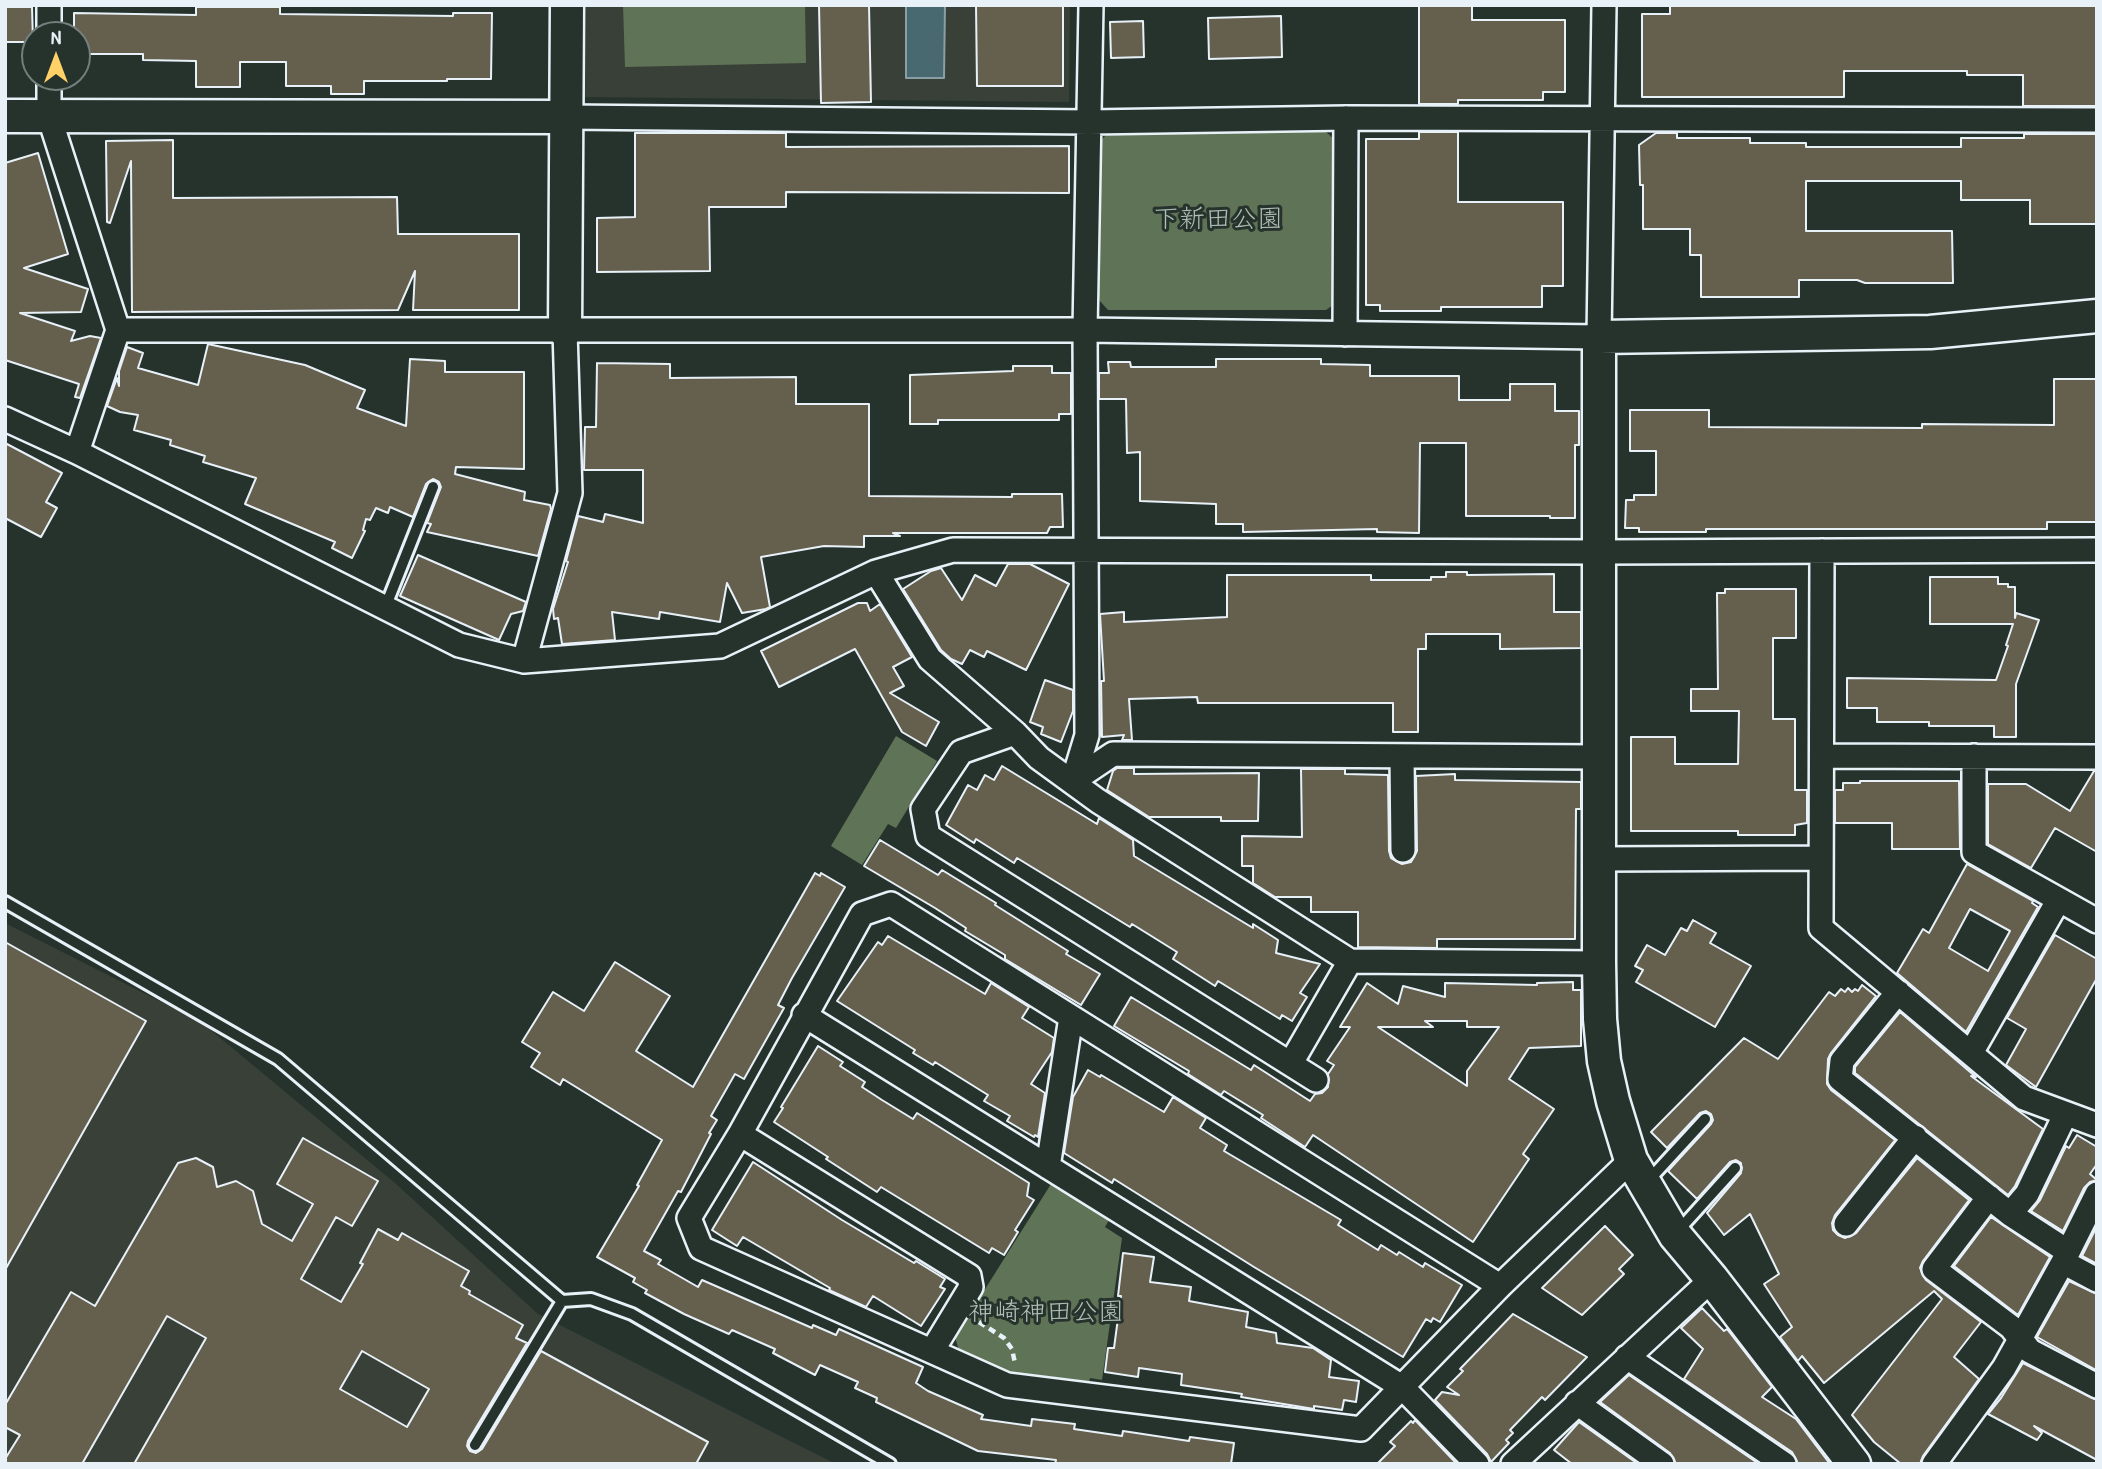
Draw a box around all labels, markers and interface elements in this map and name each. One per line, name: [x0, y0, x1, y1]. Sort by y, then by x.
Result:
north arrow: [21, 21, 91, 91]
text: N: [51, 24, 61, 50]
park label: 下新田公園: [1153, 204, 1283, 236]
park label: 神崎神田公園: [968, 1297, 1124, 1329]

